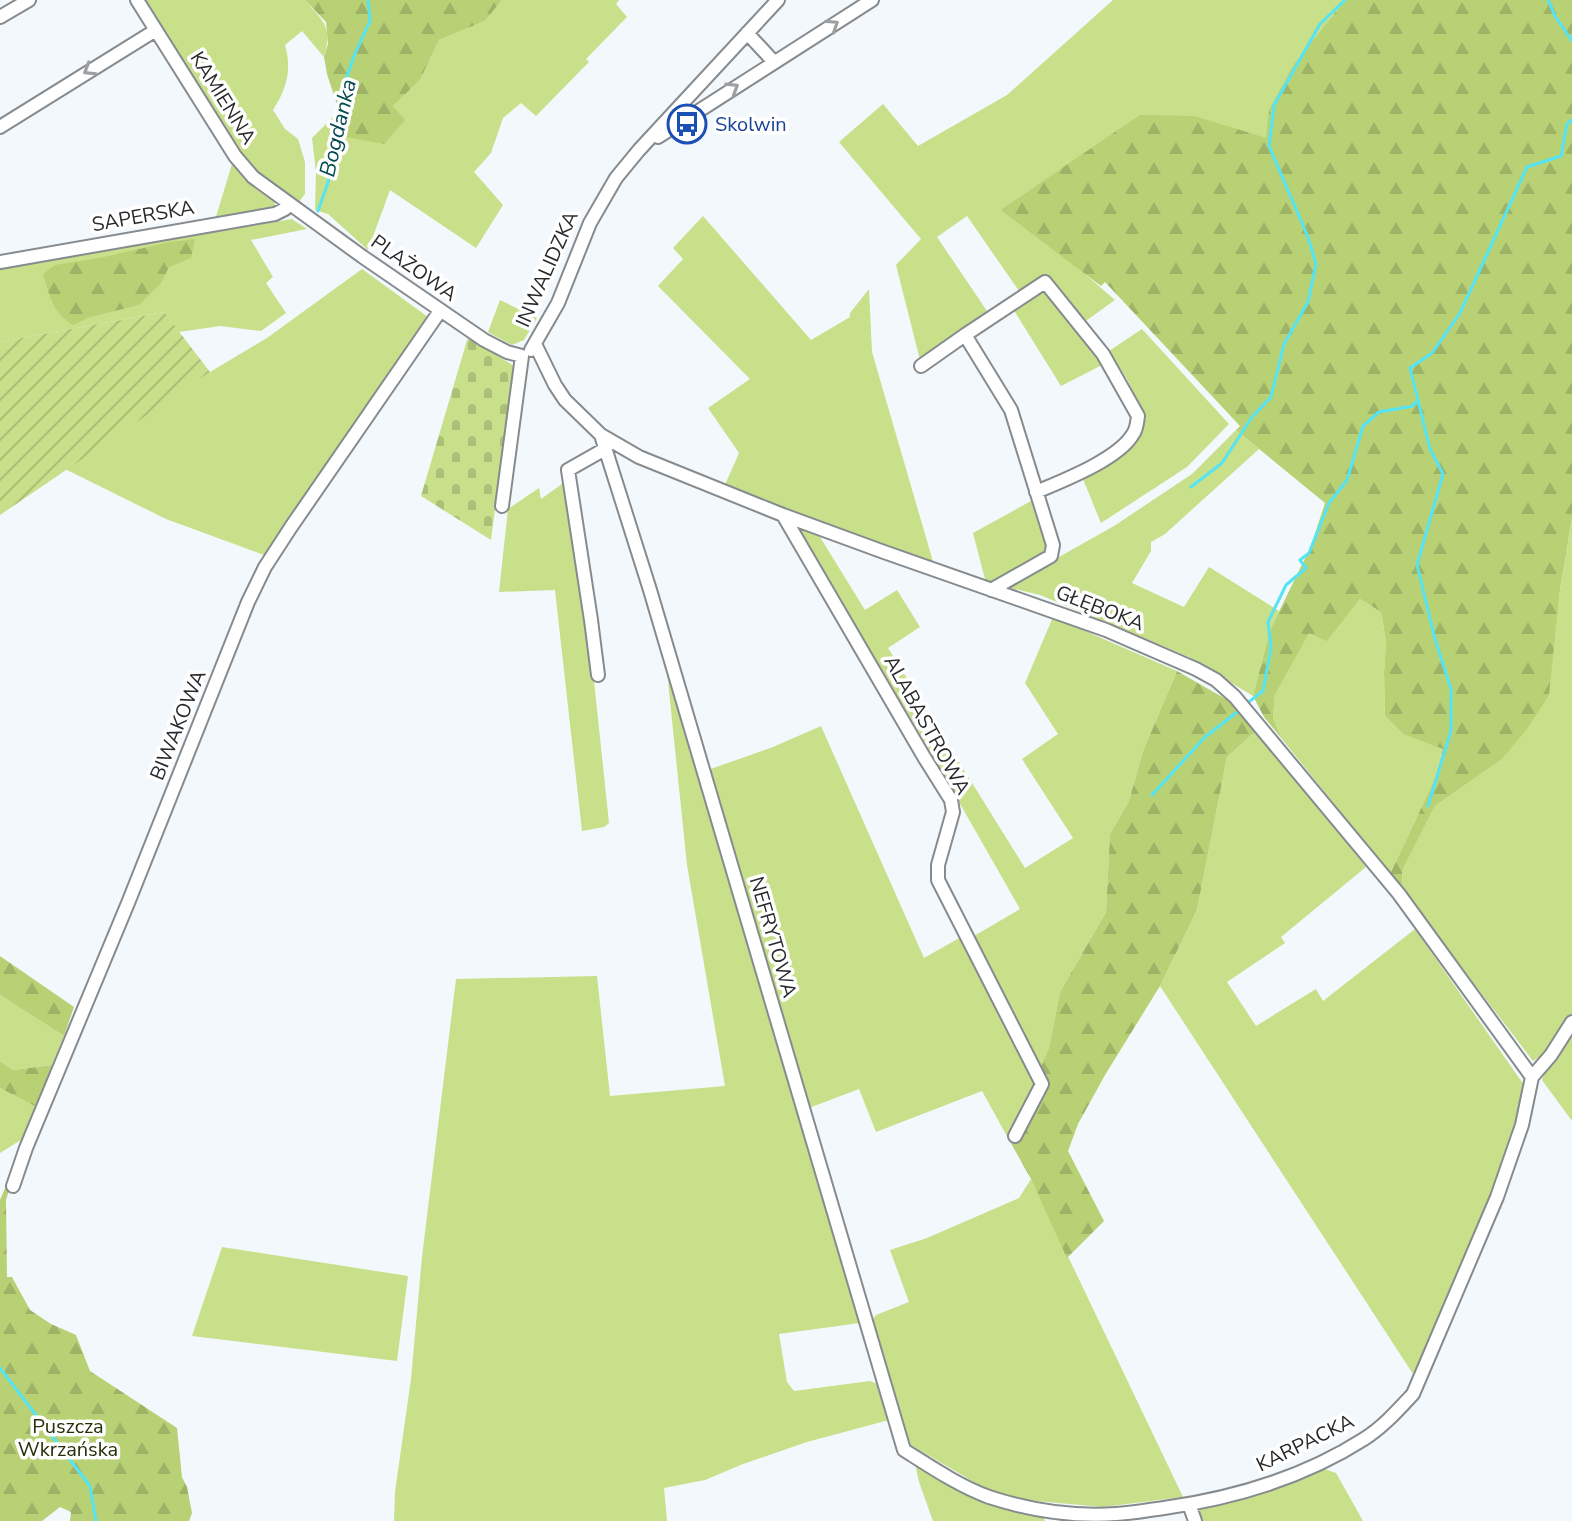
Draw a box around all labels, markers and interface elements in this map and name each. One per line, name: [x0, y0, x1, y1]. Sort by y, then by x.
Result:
one-way arrow: [825, 19, 839, 34]
street label: KAMIENNA: [184, 46, 262, 150]
one-way arrow: [83, 61, 98, 76]
water label: Bogdanka: [312, 76, 364, 180]
one-way arrow: [725, 83, 739, 98]
bus stop icon: Skolwin: [666, 103, 708, 145]
place label: Skolwin: [715, 111, 787, 138]
street label: SAPERSKA: [90, 194, 197, 238]
street label: INWALIDZKA: [509, 206, 585, 331]
street label: PLAŻOWA: [366, 228, 463, 308]
street label: GŁĘBOKA: [1052, 579, 1148, 637]
street label: ALABASTROWA: [878, 651, 977, 800]
street label: BIWAKOWA: [144, 666, 213, 784]
street label: NEFRYTOWA: [743, 873, 803, 1001]
street label: KARPACKA: [1252, 1408, 1359, 1478]
park label: Puszcza Wkrzańska: [18, 1413, 118, 1463]

